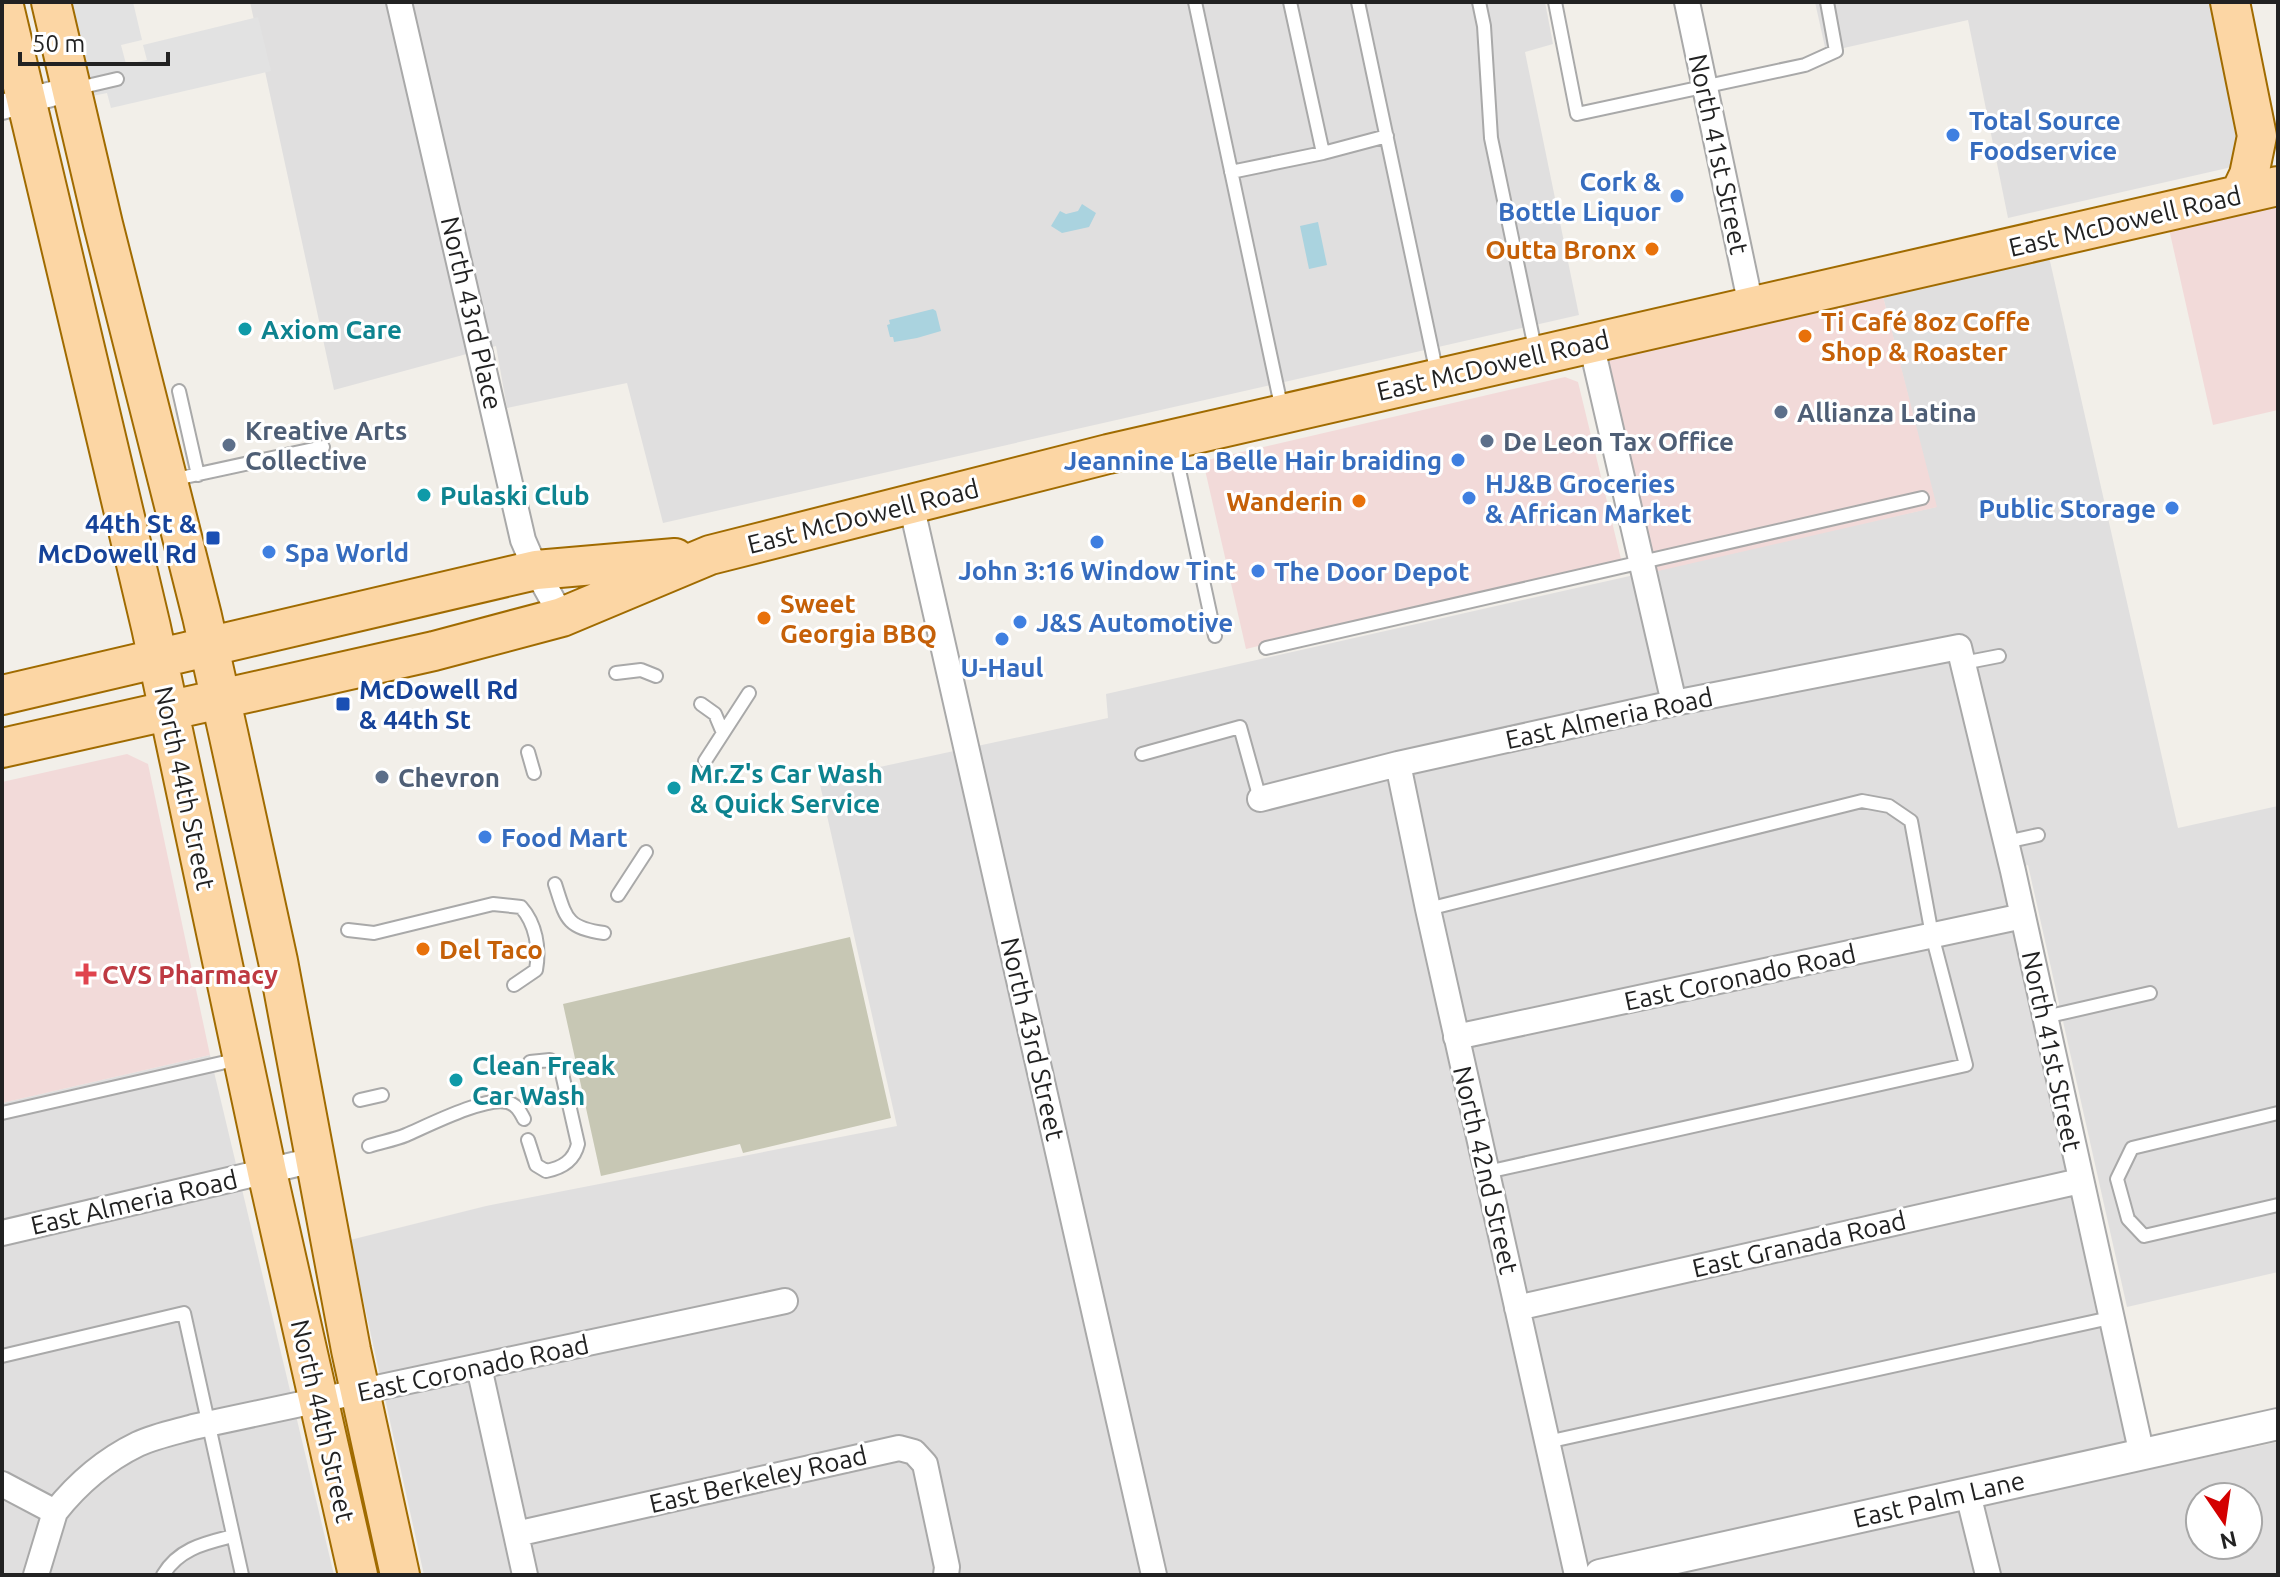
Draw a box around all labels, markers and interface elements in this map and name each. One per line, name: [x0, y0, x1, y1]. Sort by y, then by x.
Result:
scale bar: [20, 16, 168, 66]
text: 50 m: [32, 30, 85, 57]
street label: North 41st Street: [1684, 51, 1754, 257]
place label: Total Source Foodservice: [1969, 106, 2121, 165]
marker: Total Source Foodservice: [1944, 126, 1962, 144]
place label: Cork & Bottle Liquor: [1498, 167, 1661, 226]
street label: East McDowell Road: [2006, 180, 2244, 262]
marker: Cork & Bottle Liquor: [1668, 187, 1686, 205]
street label: North 43rd Place: [436, 214, 508, 412]
place label: Outta Bronx: [1485, 235, 1636, 264]
marker: Outta Bronx: [1643, 240, 1661, 258]
place label: Ti Café 8oz Coffe Shop & Roaster: [1821, 307, 2031, 366]
place label: Axiom Care: [261, 315, 402, 344]
marker: Axiom Care: [236, 320, 254, 338]
street label: East McDowell Road: [1374, 324, 1612, 406]
marker: Ti Café 8oz Coffe Shop & Roaster: [1796, 327, 1814, 345]
place label: Allianza Latina: [1797, 398, 1977, 427]
marker: Allianza Latina: [1772, 403, 1790, 421]
place label: Kreative Arts Collective: [245, 416, 407, 475]
place label: De Leon Tax Office: [1503, 427, 1734, 456]
marker: De Leon Tax Office: [1478, 432, 1496, 450]
marker: Kreative Arts Collective: [220, 436, 238, 454]
place label: Jeannine La Belle Hair braiding: [1064, 446, 1442, 475]
marker: Jeannine La Belle Hair braiding: [1449, 451, 1467, 469]
place label: HJ&B Groceries & African Market: [1485, 469, 1692, 528]
street label: East McDowell Road: [744, 473, 982, 559]
place label: Pulaski Club: [440, 481, 590, 510]
marker: Pulaski Club: [415, 486, 433, 504]
place label: Wanderin: [1226, 487, 1343, 516]
marker: HJ&B Groceries & African Market: [1460, 489, 1478, 507]
marker: Wanderin: [1350, 492, 1368, 510]
place label: Public Storage: [1979, 494, 2156, 523]
marker: Public Storage: [2163, 499, 2181, 517]
place label: 44th St & McDowell Rd: [38, 509, 197, 568]
marker: 44th St & McDowell Rd: [204, 529, 222, 547]
marker: John 3:16 Window Tint: [1088, 533, 1106, 551]
place label: Spa World: [285, 538, 409, 567]
marker: Spa World: [260, 543, 278, 561]
place label: John 3:16 Window Tint: [958, 556, 1236, 585]
place label: The Door Depot: [1274, 557, 1469, 586]
marker: The Door Depot: [1249, 562, 1267, 580]
place label: Sweet Georgia BBQ: [780, 589, 937, 648]
place label: J&S Automotive: [1036, 608, 1233, 637]
marker: Sweet Georgia BBQ: [755, 609, 773, 627]
marker: J&S Automotive: [1011, 613, 1029, 631]
marker: U-Haul: [993, 630, 1011, 648]
place label: U-Haul: [961, 653, 1044, 682]
place label: McDowell Rd & 44th St: [359, 675, 518, 734]
street label: East Almeria Road: [1503, 682, 1715, 754]
street label: North 44th Street: [149, 683, 221, 893]
marker: McDowell Rd & 44th St: [334, 695, 352, 713]
place label: Mr.Z's Car Wash & Quick Service: [690, 759, 883, 818]
place label: Chevron: [398, 763, 500, 792]
marker: Chevron: [373, 768, 391, 786]
marker: Mr.Z's Car Wash & Quick Service: [665, 779, 683, 797]
place label: Food Mart: [501, 823, 628, 852]
marker: Food Mart: [476, 828, 494, 846]
place label: Del Taco: [439, 935, 543, 964]
street label: North 43rd Street: [996, 935, 1070, 1143]
street label: East Coronado Road: [1622, 938, 1858, 1016]
marker: Del Taco: [414, 940, 432, 958]
street label: North 41st Street: [2017, 948, 2087, 1154]
place label: CVS Pharmacy: [102, 960, 278, 989]
marker: CVS Pharmacy: [77, 965, 95, 983]
place label: Clean Freak Car Wash: [472, 1051, 616, 1110]
street label: North 42nd Street: [1448, 1063, 1524, 1277]
marker: Clean Freak Car Wash: [447, 1071, 465, 1089]
street label: East Almeria Road: [28, 1164, 240, 1240]
street label: East Granada Road: [1689, 1205, 1909, 1283]
street label: North 44th Street: [286, 1317, 360, 1525]
street label: East Coronado Road: [355, 1329, 591, 1407]
street label: East Berkeley Road: [646, 1440, 870, 1518]
street label: East Palm Lane: [1850, 1465, 2028, 1533]
north arrow: [2184, 1481, 2264, 1561]
text: N: [2218, 1527, 2239, 1555]

